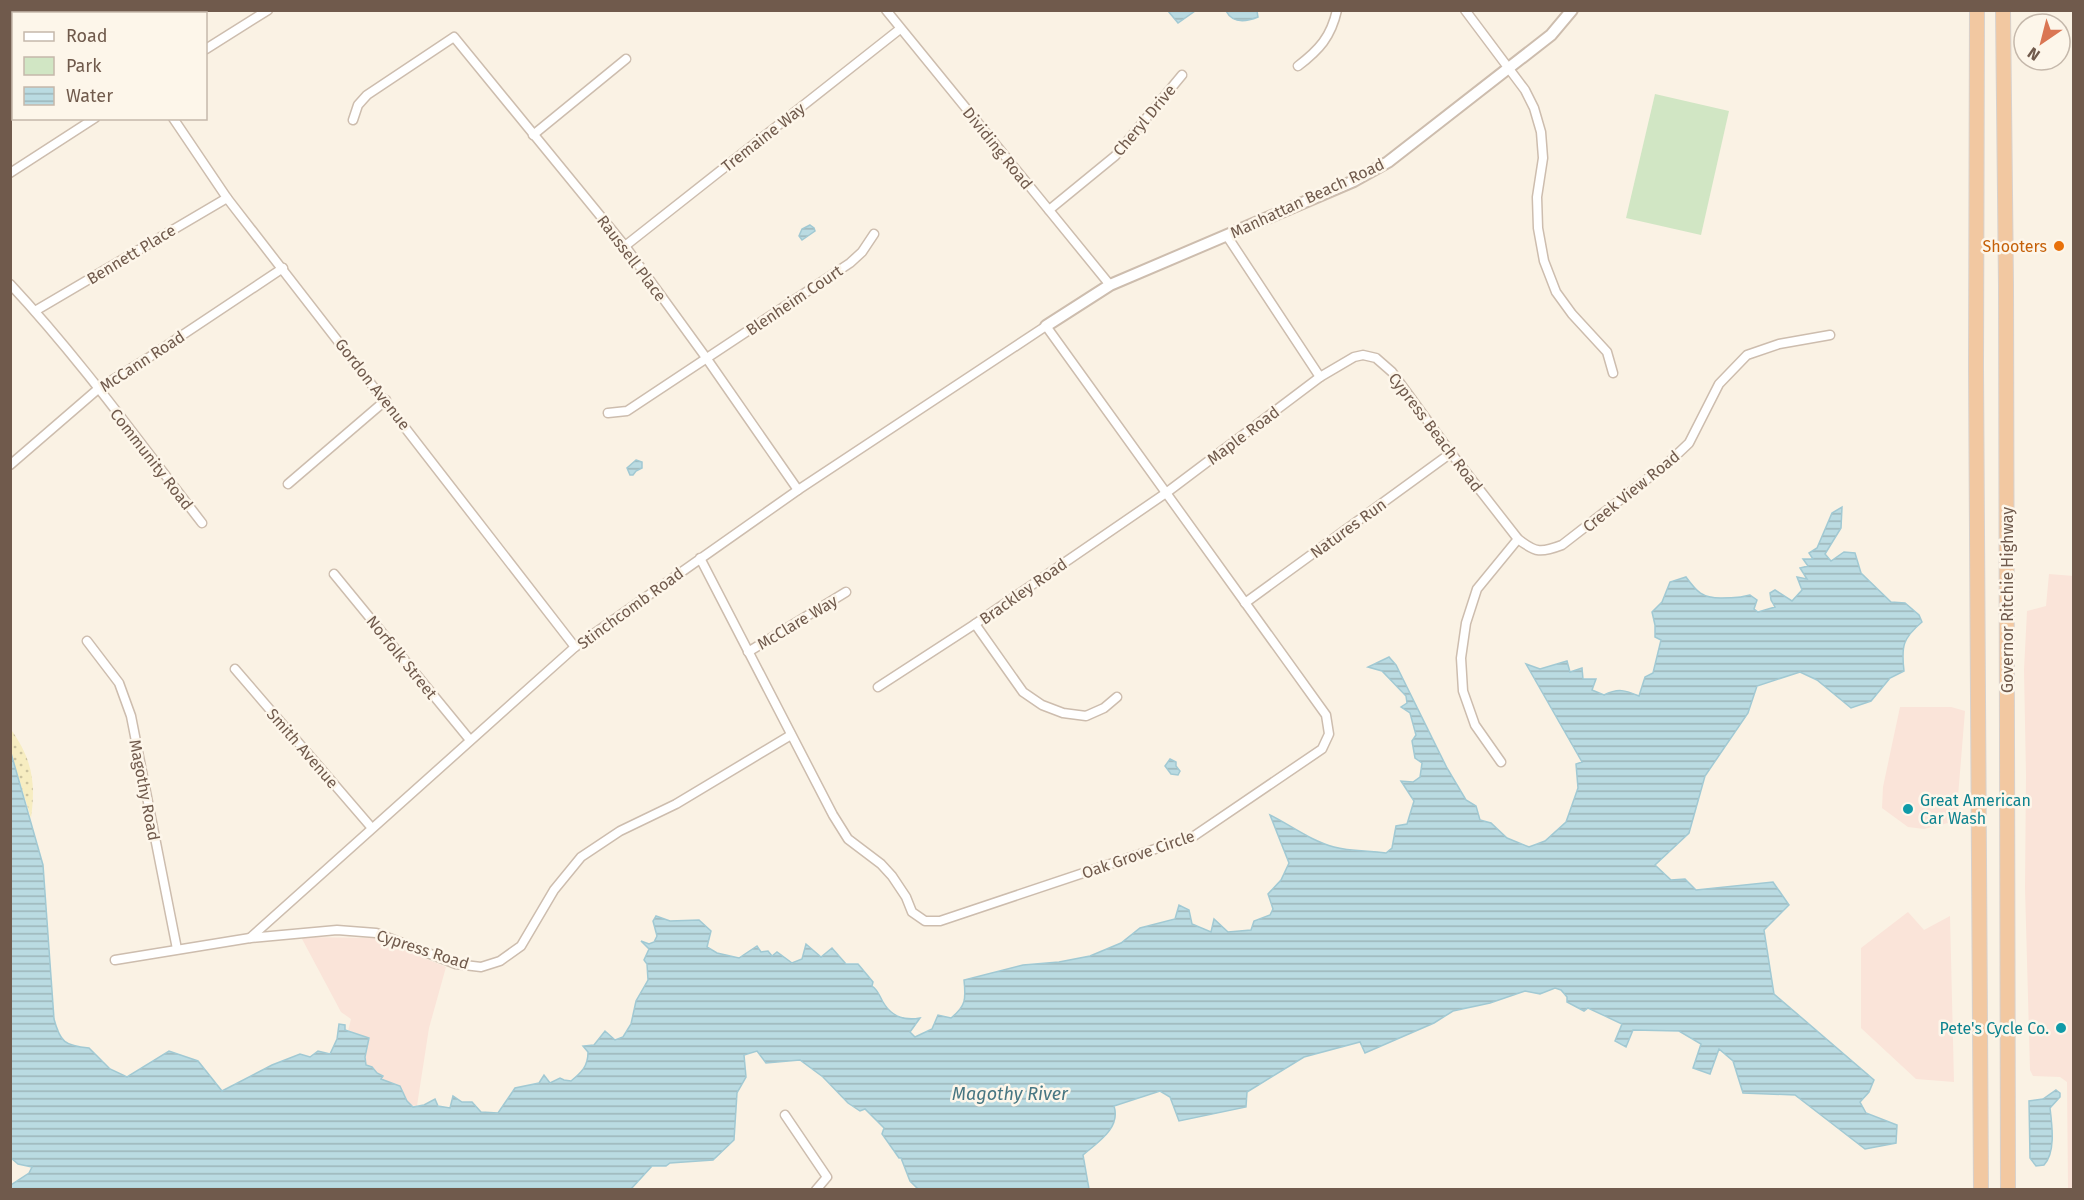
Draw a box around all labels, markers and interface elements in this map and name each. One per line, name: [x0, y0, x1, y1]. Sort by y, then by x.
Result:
legend: [12, 12, 207, 120]
north arrow: [2012, 12, 2072, 72]
text: Road: [66, 25, 108, 47]
text: N: [2024, 43, 2043, 65]
text: Park: [66, 55, 102, 77]
street label: Cheryl Drive: [1109, 81, 1180, 160]
text: Water: [66, 85, 113, 107]
street label: Tremaine Way: [718, 99, 809, 176]
street label: Dividing Road: [959, 103, 1036, 193]
street label: Manhattan Beach Road: [1227, 154, 1387, 242]
street label: Raussell Place: [593, 211, 670, 305]
street label: Bennett Place: [83, 220, 179, 288]
place label: Shooters: [1983, 237, 2047, 256]
marker: Shooters: [2052, 239, 2066, 253]
street label: Blenheim Court: [742, 261, 846, 340]
street label: McCann Road: [96, 327, 188, 396]
street label: Gordon Avenue: [331, 335, 414, 434]
street label: Cypress Beach Road: [1385, 369, 1487, 496]
street label: Maple Road: [1204, 402, 1283, 469]
street label: Community Road: [106, 405, 197, 514]
street label: Creek View Road: [1579, 447, 1684, 536]
street label: Natures Run: [1307, 494, 1390, 562]
street label: Governor Ritchie Highway: [1998, 507, 2017, 693]
street label: Brackley Road: [976, 554, 1071, 628]
street label: Stinchcomb Road: [574, 564, 687, 653]
street label: McClare Way: [754, 591, 841, 654]
street label: Norfolk Street: [362, 612, 441, 703]
street label: Smith Avenue: [263, 705, 342, 792]
street label: Magothy Road: [125, 738, 164, 842]
place label: Great American Car Wash: [1920, 791, 2031, 828]
marker: Great American Car Wash: [1901, 802, 1915, 816]
street label: Oak Grove Circle: [1079, 826, 1197, 883]
street label: Cypress Road: [374, 926, 471, 973]
place label: Pete's Cycle Co.: [1939, 1019, 2049, 1038]
marker: Pete's Cycle Co.: [2054, 1021, 2068, 1035]
water label: Magothy River: [952, 1083, 1069, 1105]

